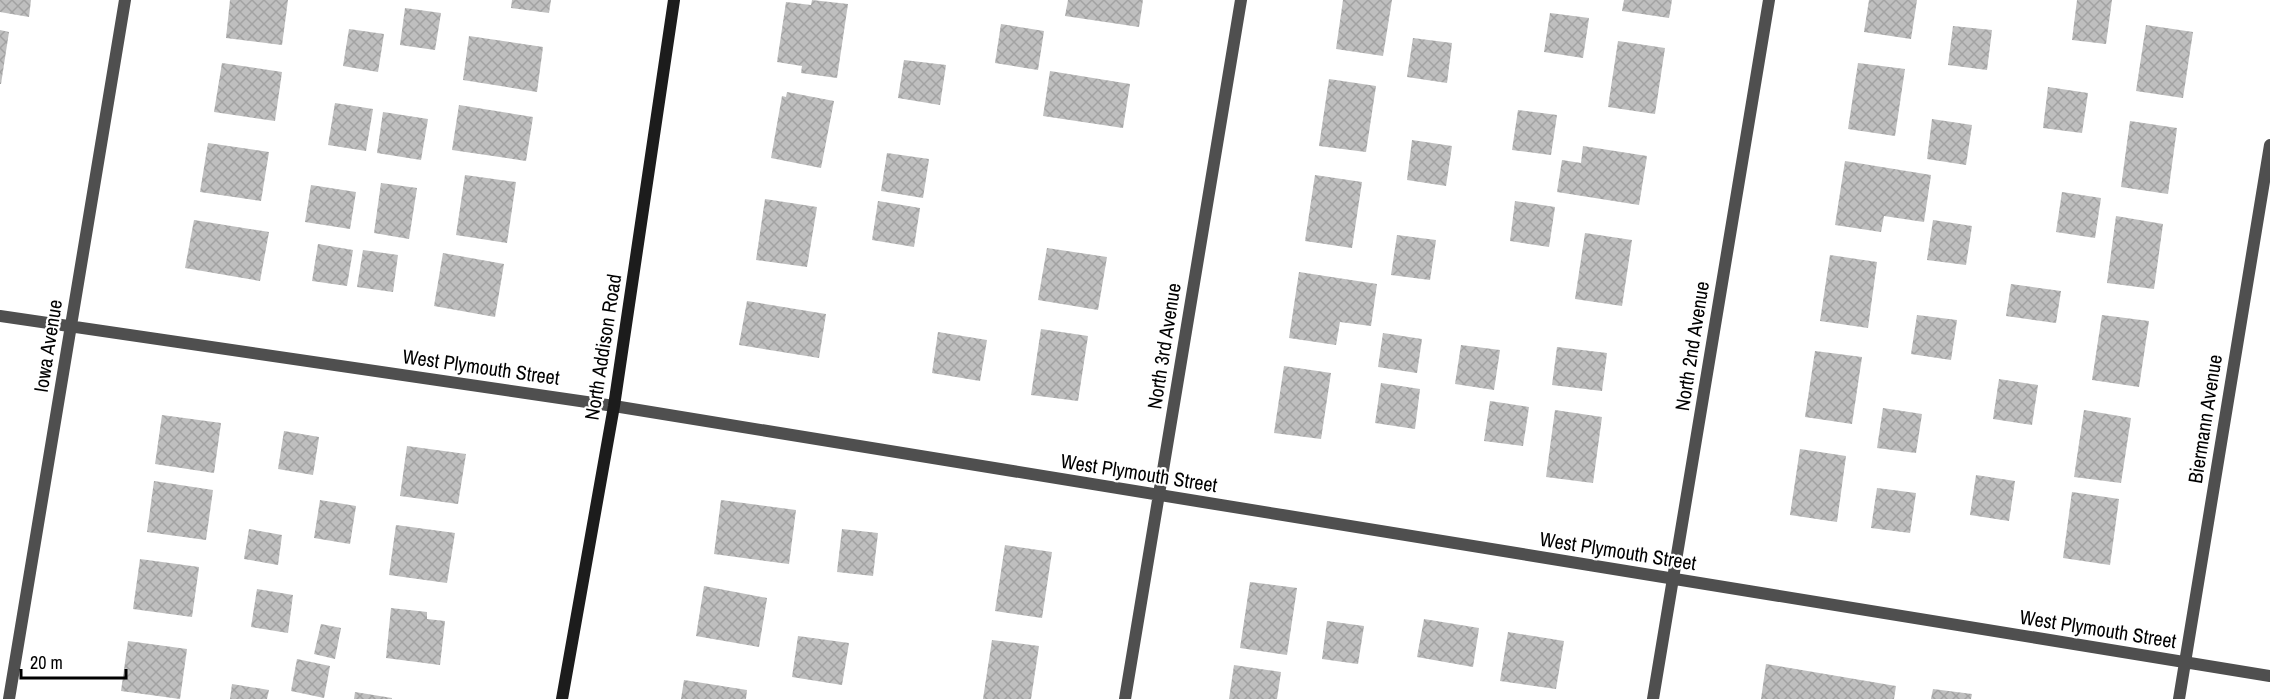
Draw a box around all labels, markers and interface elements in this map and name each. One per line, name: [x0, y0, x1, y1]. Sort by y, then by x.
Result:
street label: North Addison Road: [578, 272, 627, 422]
street label: North 2nd Avenue: [1668, 279, 1715, 413]
street label: North 3rd Avenue: [1140, 281, 1187, 411]
street label: Iowa Avenue: [27, 298, 68, 394]
street label: West Plymouth Street: [401, 342, 562, 391]
street label: Biermann Avenue: [2181, 353, 2228, 485]
street label: West Plymouth Street: [1059, 447, 1220, 498]
street label: West Plymouth Street: [1538, 525, 1699, 576]
street label: West Plymouth Street: [2018, 603, 2179, 654]
scale bar: [21, 642, 126, 680]
text: 20 m: [30, 650, 63, 675]

